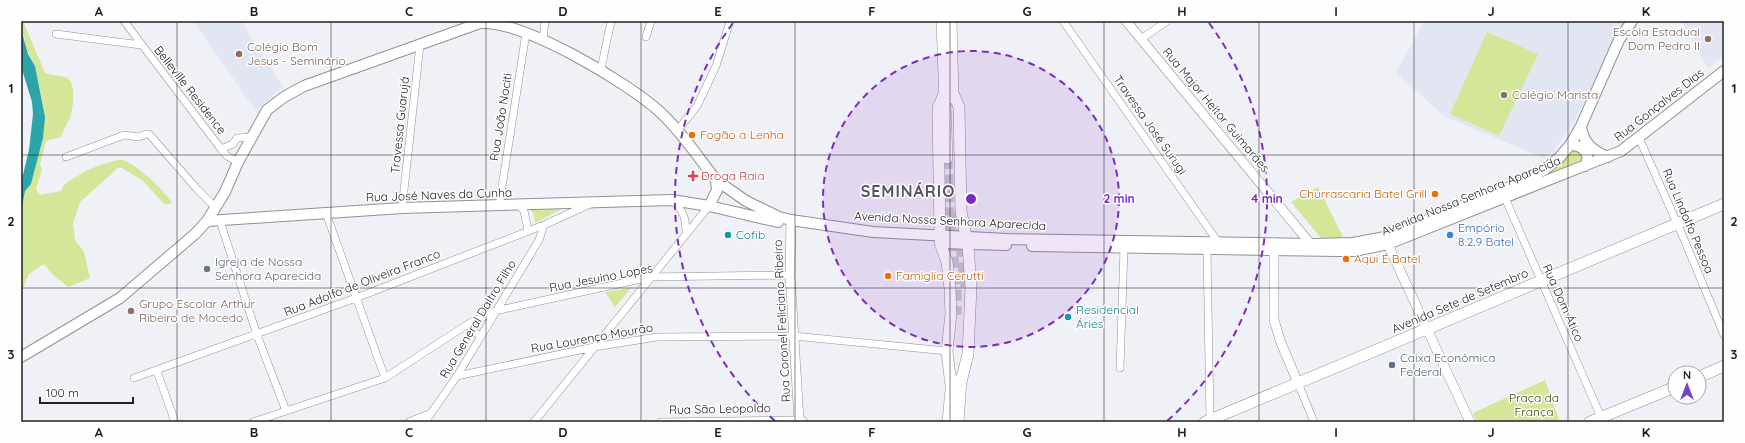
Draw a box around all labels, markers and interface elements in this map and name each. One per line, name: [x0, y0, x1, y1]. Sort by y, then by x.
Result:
text: A: [95, 3, 104, 19]
text: B: [250, 3, 258, 19]
text: C: [405, 3, 413, 19]
text: D: [558, 3, 568, 19]
text: E: [714, 3, 722, 19]
text: F: [868, 3, 876, 19]
text: G: [1022, 3, 1032, 19]
text: H: [1177, 3, 1187, 19]
text: I: [1334, 3, 1338, 19]
text: J: [1487, 3, 1495, 19]
text: K: [1642, 3, 1651, 19]
place label: Escola Estadual Dom Pedro II: [1613, 24, 1700, 53]
marker: Escola Estadual Dom Pedro II: [1703, 34, 1713, 44]
place label: Colégio Bom Jesus - Seminário: [247, 39, 346, 68]
street label: Belleville Residence: [151, 43, 230, 137]
street label: Rua Major Heitor Guimarães: [1160, 44, 1273, 175]
marker: Colégio Bom Jesus - Seminário: [234, 49, 244, 59]
street label: Rua Gonçalves Dias: [1611, 65, 1707, 144]
street label: Rua João Nociti: [486, 72, 515, 162]
street label: Travessa José Surugi: [1110, 72, 1190, 177]
street label: Travessa Guarujá: [387, 76, 412, 174]
text: 1: [8, 80, 14, 96]
text: 1: [1731, 80, 1737, 96]
place label: Colégio Marista: [1512, 87, 1598, 102]
marker: Colégio Marista: [1499, 90, 1509, 100]
place label: Fogão a Lenha: [700, 127, 784, 142]
marker: Fogão a Lenha: [687, 130, 697, 140]
street label: Avenida Nossa Senhora Aparecida: [1379, 153, 1563, 238]
street label: Rua Lindolfo Pessoa: [1660, 166, 1717, 275]
place label: Droga Raia: [701, 168, 764, 183]
marker: Droga Raia: [688, 171, 698, 181]
district label: SEMINÁRIO: [861, 181, 955, 201]
street label: Rua José Naves da Cunha: [366, 184, 512, 205]
place label: Churrascaria Batel Grill: [1299, 186, 1427, 201]
marker: Churrascaria Batel Grill: [1430, 189, 1440, 199]
text: 2 min: [1103, 191, 1135, 206]
text: 4 min: [1251, 191, 1283, 206]
centre of rings: [964, 192, 978, 206]
street label: Avenida Nossa Senhora Aparecida: [854, 208, 1046, 233]
text: 2: [7, 213, 15, 229]
text: 2: [1730, 213, 1738, 229]
place label: Empório 8.2.9 Batel: [1458, 220, 1514, 249]
place label: Cofib: [736, 227, 765, 242]
marker: Cofib: [723, 230, 733, 240]
marker: Empório 8.2.9 Batel: [1445, 230, 1455, 240]
street label: Rua Coronel Feliciano Ribeiro: [770, 239, 793, 403]
street label: Rua Adolfo de Oliveira Franco: [282, 246, 442, 319]
place label: Aqui É Batel: [1354, 251, 1420, 266]
place label: Igreja de Nossa Senhora Aparecida: [215, 254, 321, 283]
marker: Aqui É Batel: [1341, 254, 1351, 264]
street label: Rua General Daltro Filho: [436, 257, 519, 381]
street label: Rua Jesuino Lopes: [548, 260, 654, 295]
street label: Rua Dom Ático: [1540, 262, 1587, 344]
marker: Igreja de Nossa Senhora Aparecida: [202, 264, 212, 274]
street label: Avenida Sete de Setembro: [1389, 265, 1530, 336]
place label: Famiglia Cerutti: [896, 268, 983, 283]
marker: Famiglia Cerutti: [883, 271, 893, 281]
place label: Grupo Escolar Arthur Ribeiro de Macedo: [139, 296, 256, 325]
place label: Residencial Áries: [1076, 302, 1139, 331]
marker: Grupo Escolar Arthur Ribeiro de Macedo: [126, 306, 136, 316]
marker: Residencial Áries: [1063, 312, 1073, 322]
street label: Rua Lourenço Mourão: [530, 319, 654, 356]
text: 3: [8, 346, 15, 362]
text: 3: [1731, 346, 1738, 362]
place label: Caixa Econômica Federal: [1400, 350, 1495, 379]
marker: Caixa Econômica Federal: [1387, 360, 1397, 370]
north arrow: [1667, 365, 1707, 405]
text: N: [1683, 368, 1691, 382]
scale bar: [40, 379, 133, 405]
text: 100 m: [46, 385, 79, 400]
park label: Praça da França: [1509, 390, 1559, 419]
street label: Rua São Leopoldo: [669, 400, 771, 417]
text: A: [95, 424, 104, 440]
text: B: [250, 424, 258, 440]
text: C: [405, 424, 413, 440]
text: D: [558, 424, 568, 440]
text: E: [714, 424, 722, 440]
text: F: [868, 424, 876, 440]
text: G: [1022, 424, 1032, 440]
text: H: [1177, 424, 1187, 440]
text: I: [1334, 424, 1338, 440]
text: J: [1487, 424, 1495, 440]
text: K: [1642, 424, 1651, 440]

